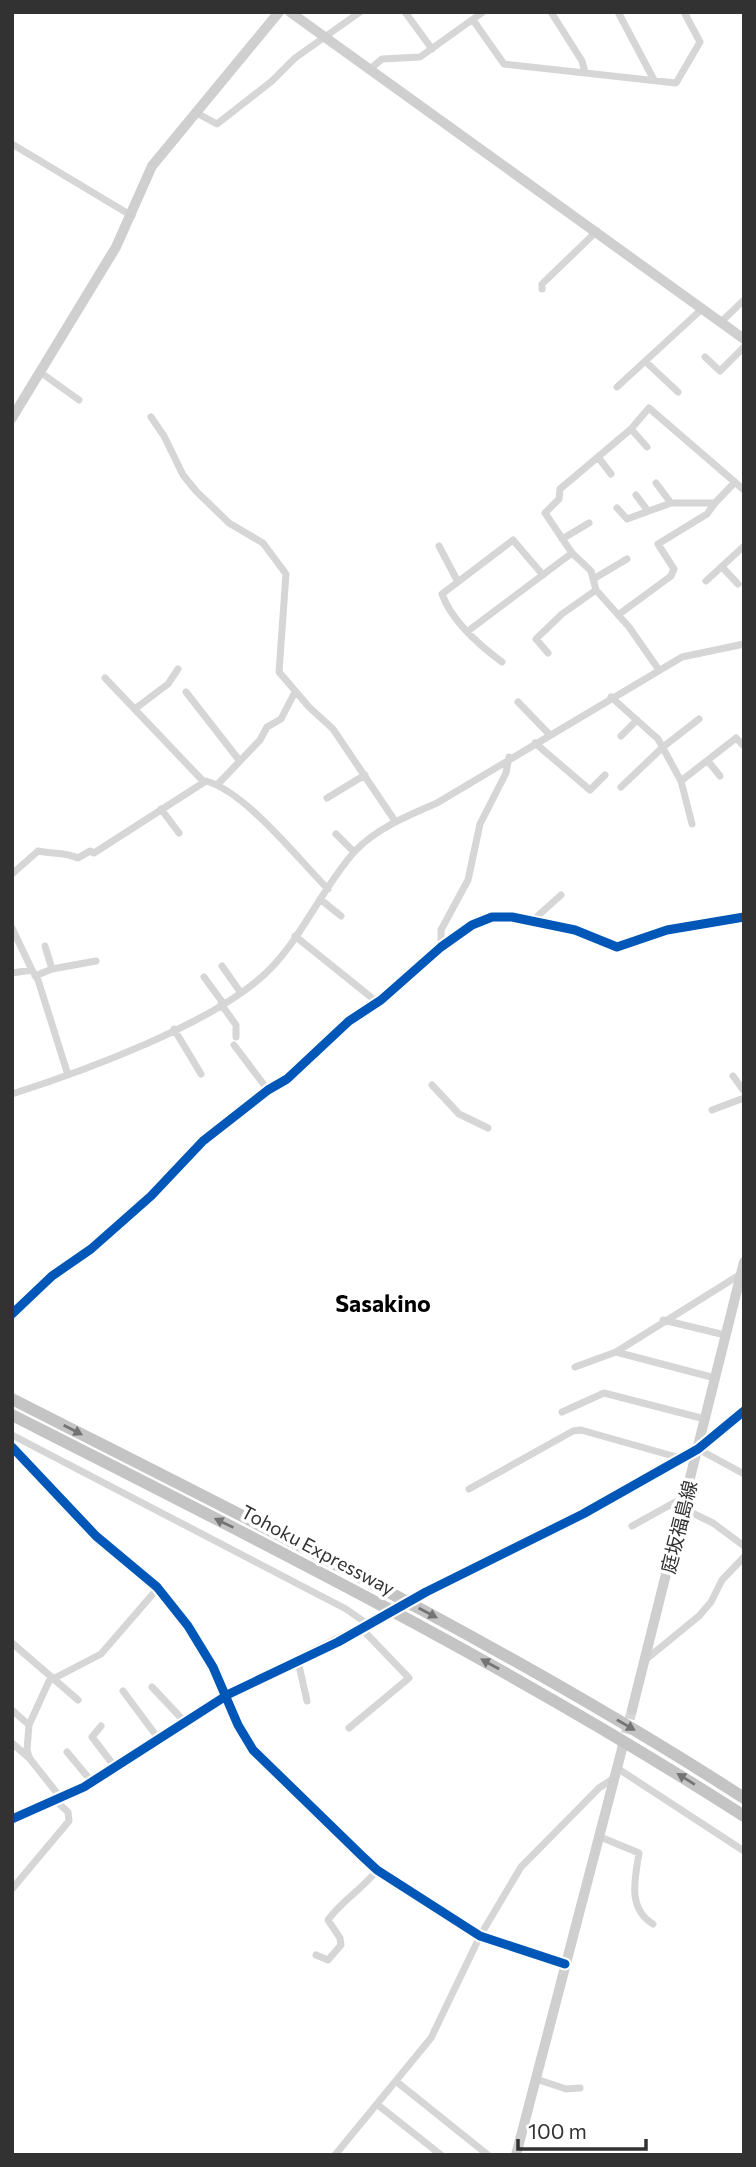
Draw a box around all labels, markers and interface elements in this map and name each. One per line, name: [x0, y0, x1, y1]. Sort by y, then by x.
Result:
district label: Sasakino: [335, 1289, 431, 1317]
one-way arrow: [63, 1425, 83, 1436]
street label: 庭坂福島線: [656, 1478, 701, 1576]
street label: Tohoku Expressway: [238, 1499, 399, 1600]
one-way arrow: [214, 1518, 234, 1529]
one-way arrow: [418, 1607, 437, 1619]
one-way arrow: [480, 1658, 500, 1670]
one-way arrow: [616, 1719, 635, 1731]
one-way arrow: [677, 1773, 696, 1786]
scale bar: [518, 2108, 646, 2152]
text: 100 m: [528, 2118, 587, 2143]

